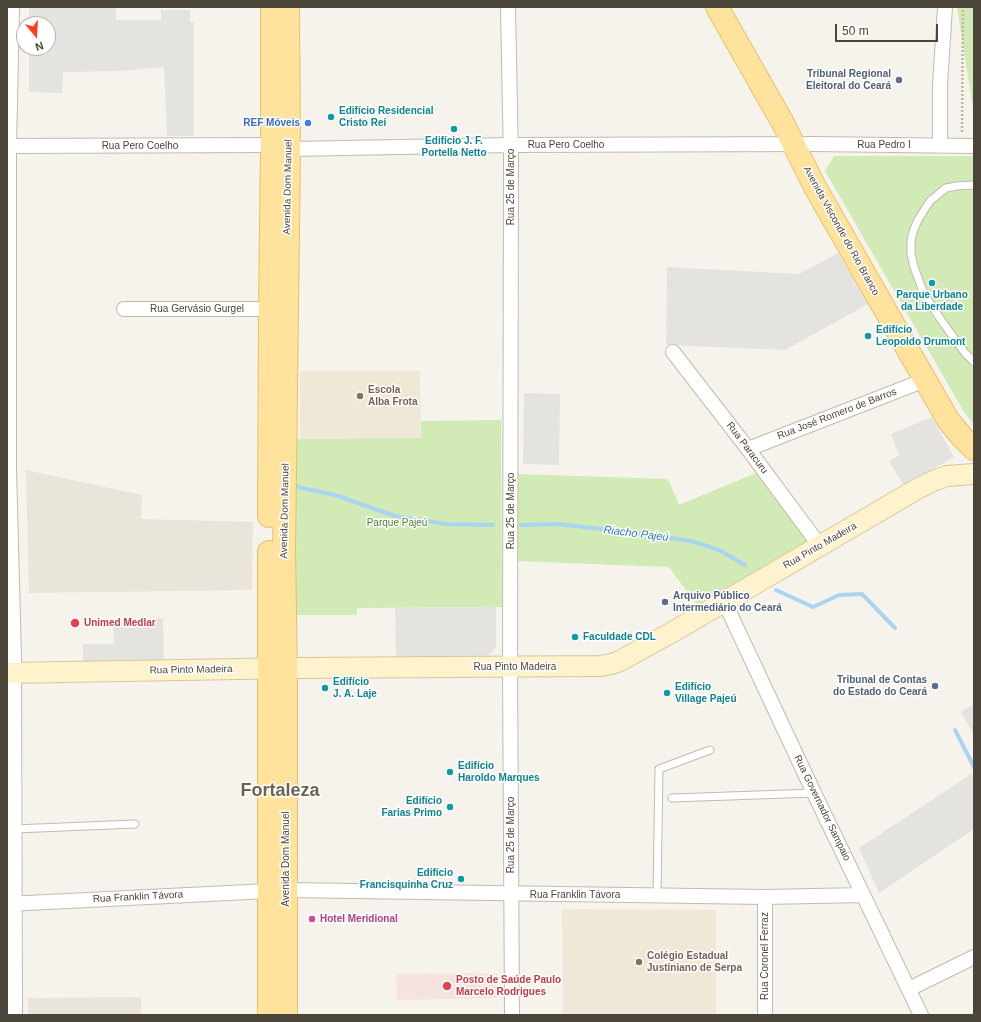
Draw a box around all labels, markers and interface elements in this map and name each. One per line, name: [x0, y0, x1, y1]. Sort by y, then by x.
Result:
north arrow: [16, 16, 56, 56]
scale bar: [837, 16, 940, 42]
text: 50 m: [842, 24, 869, 38]
text: N: [34, 40, 45, 53]
place label: Tribunal Regional Eleitoral do Ceará: [806, 68, 891, 92]
marker: Tribunal Regional Eleitoral do Ceará: [894, 75, 904, 85]
place label: Edifício Residencial Cristo Rei: [339, 105, 433, 128]
marker: Edifício Residencial Cristo Rei: [326, 112, 336, 122]
place label: REF Móveis: [243, 117, 300, 129]
marker: REF Móveis: [303, 118, 313, 128]
marker: Edifício J. F. Portella Netto: [449, 124, 459, 134]
place label: Edifício J. F. Portella Netto: [421, 135, 487, 158]
street label: Avenida Dom Manuel: [281, 139, 295, 235]
street label: Rua Pero Coelho: [528, 139, 604, 151]
street label: Rua Pedro I: [857, 139, 911, 151]
street label: Rua Pero Coelho: [102, 140, 178, 152]
street label: Rua 25 de Março: [505, 149, 517, 225]
street label: Avenida Visconde do Rio Branco: [800, 164, 882, 298]
marker: Parque Urbano da Liberdade: [927, 278, 937, 288]
place label: Parque Urbano da Liberdade: [896, 289, 968, 312]
street label: Rua Gervásio Gurgel: [150, 303, 244, 315]
place label: Edifício Leopoldo Drumont: [876, 324, 965, 348]
marker: Edifício Leopoldo Drumont: [863, 331, 873, 341]
place label: Escola Alba Frota: [368, 384, 417, 408]
street label: Rua José Romero de Barros: [776, 386, 898, 442]
marker: Escola Alba Frota: [355, 391, 365, 401]
street label: Rua Paracuru: [724, 420, 770, 476]
street label: Avenida Dom Manuel: [278, 463, 292, 559]
street label: Rua 25 de Março: [505, 473, 517, 549]
park label: Parque Pajeú: [367, 517, 427, 529]
street label: Rua Pinto Madeira: [781, 520, 859, 572]
water label: Riacho Pajeú: [603, 523, 669, 545]
place label: Arquivo Público Intermediário do Ceará: [673, 590, 782, 614]
marker: Arquivo Público Intermediário do Ceará: [660, 597, 670, 607]
marker: Unimed Medlar: [69, 617, 81, 629]
place label: Unimed Medlar: [84, 617, 156, 629]
place label: Faculdade CDL: [583, 631, 656, 643]
marker: Faculdade CDL: [570, 632, 580, 642]
street label: Rua Pinto Madeira: [474, 661, 556, 673]
street label: Rua Pinto Madeira: [149, 663, 233, 677]
place label: Tribunal de Contas do Estado do Ceará: [833, 674, 927, 698]
place label: Edifício J. A. Laje: [333, 676, 377, 700]
place label: Edifício Village Pajeú: [675, 681, 737, 704]
marker: Tribunal de Contas do Estado do Ceará: [930, 681, 940, 691]
marker: Edifício J. A. Laje: [320, 683, 330, 693]
marker: Edifício Village Pajeú: [662, 688, 672, 698]
street label: Rua Governador Sampaio: [791, 753, 853, 863]
place label: Edifício Haroldo Marques: [458, 760, 540, 784]
marker: Edifício Haroldo Marques: [445, 767, 455, 777]
district label: Fortaleza: [240, 780, 320, 802]
place label: Edifício Farias Primo: [381, 795, 442, 818]
street label: Rua 25 de Março: [505, 797, 517, 873]
marker: Edifício Farias Primo: [445, 802, 455, 812]
street label: Avenida Dom Manuel: [280, 811, 292, 907]
place label: Edifício Francisquinha Cruz: [360, 867, 453, 890]
marker: Edifício Francisquinha Cruz: [456, 874, 466, 884]
street label: Rua Franklin Távora: [92, 889, 184, 905]
street label: Rua Franklin Távora: [530, 889, 620, 901]
street label: Rua Coronel Ferraz: [759, 912, 771, 1000]
place label: Hotel Meridional: [320, 913, 398, 925]
marker: Hotel Meridional: [307, 914, 317, 924]
place label: Colégio Estadual Justiniano de Serpa: [647, 950, 742, 974]
marker: Colégio Estadual Justiniano de Serpa: [634, 957, 644, 967]
place label: Posto de Saúde Paulo Marcelo Rodrigues: [456, 974, 561, 998]
marker: Posto de Saúde Paulo Marcelo Rodrigues: [441, 980, 453, 992]

